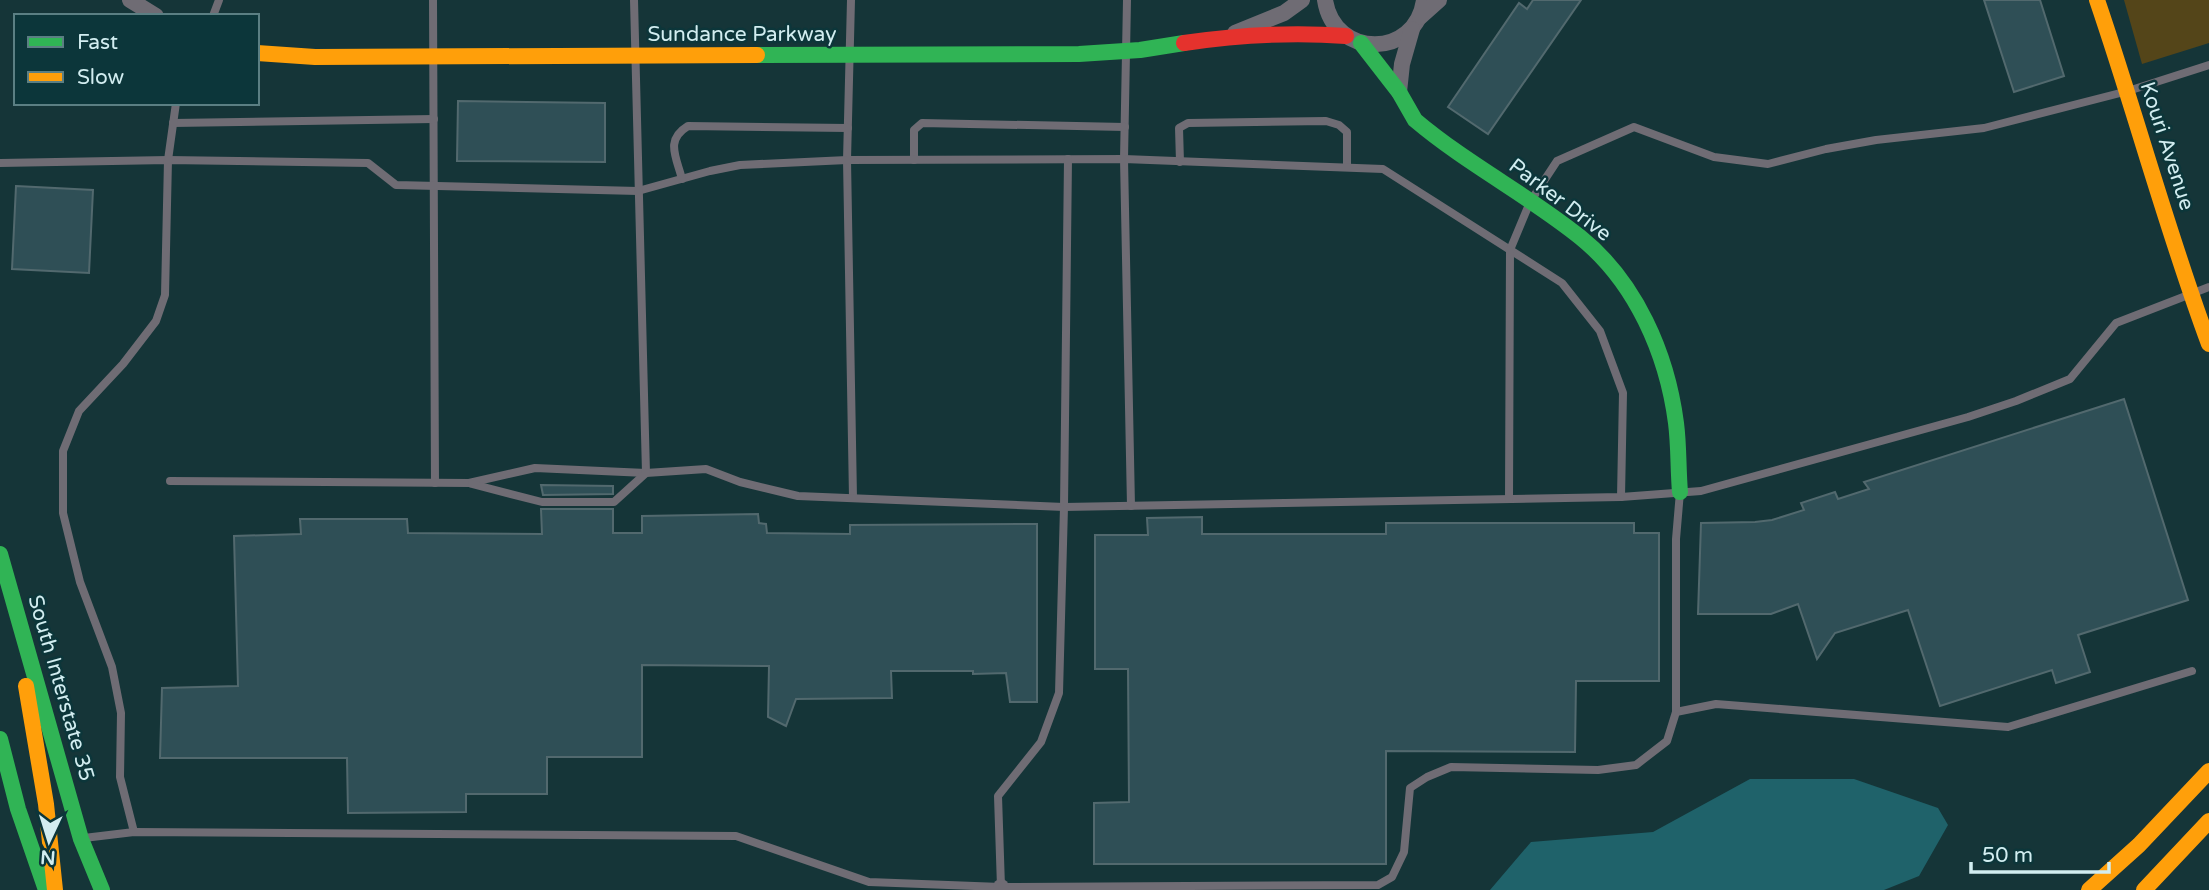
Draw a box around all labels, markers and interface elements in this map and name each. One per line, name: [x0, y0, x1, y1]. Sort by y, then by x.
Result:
legend: [14, 14, 259, 105]
street label: Sundance Parkway: [648, 22, 836, 47]
text: Fast: [77, 30, 118, 55]
text: Slow: [77, 65, 125, 90]
street label: Kouri Avenue: [2134, 79, 2200, 213]
street label: Parker Drive: [1504, 153, 1616, 247]
street label: South Interstate 35: [23, 592, 99, 784]
north arrow: [14, 806, 84, 876]
scale bar: [1971, 830, 2109, 874]
text: 50 m: [1982, 843, 2033, 868]
text: N: [40, 845, 56, 868]

